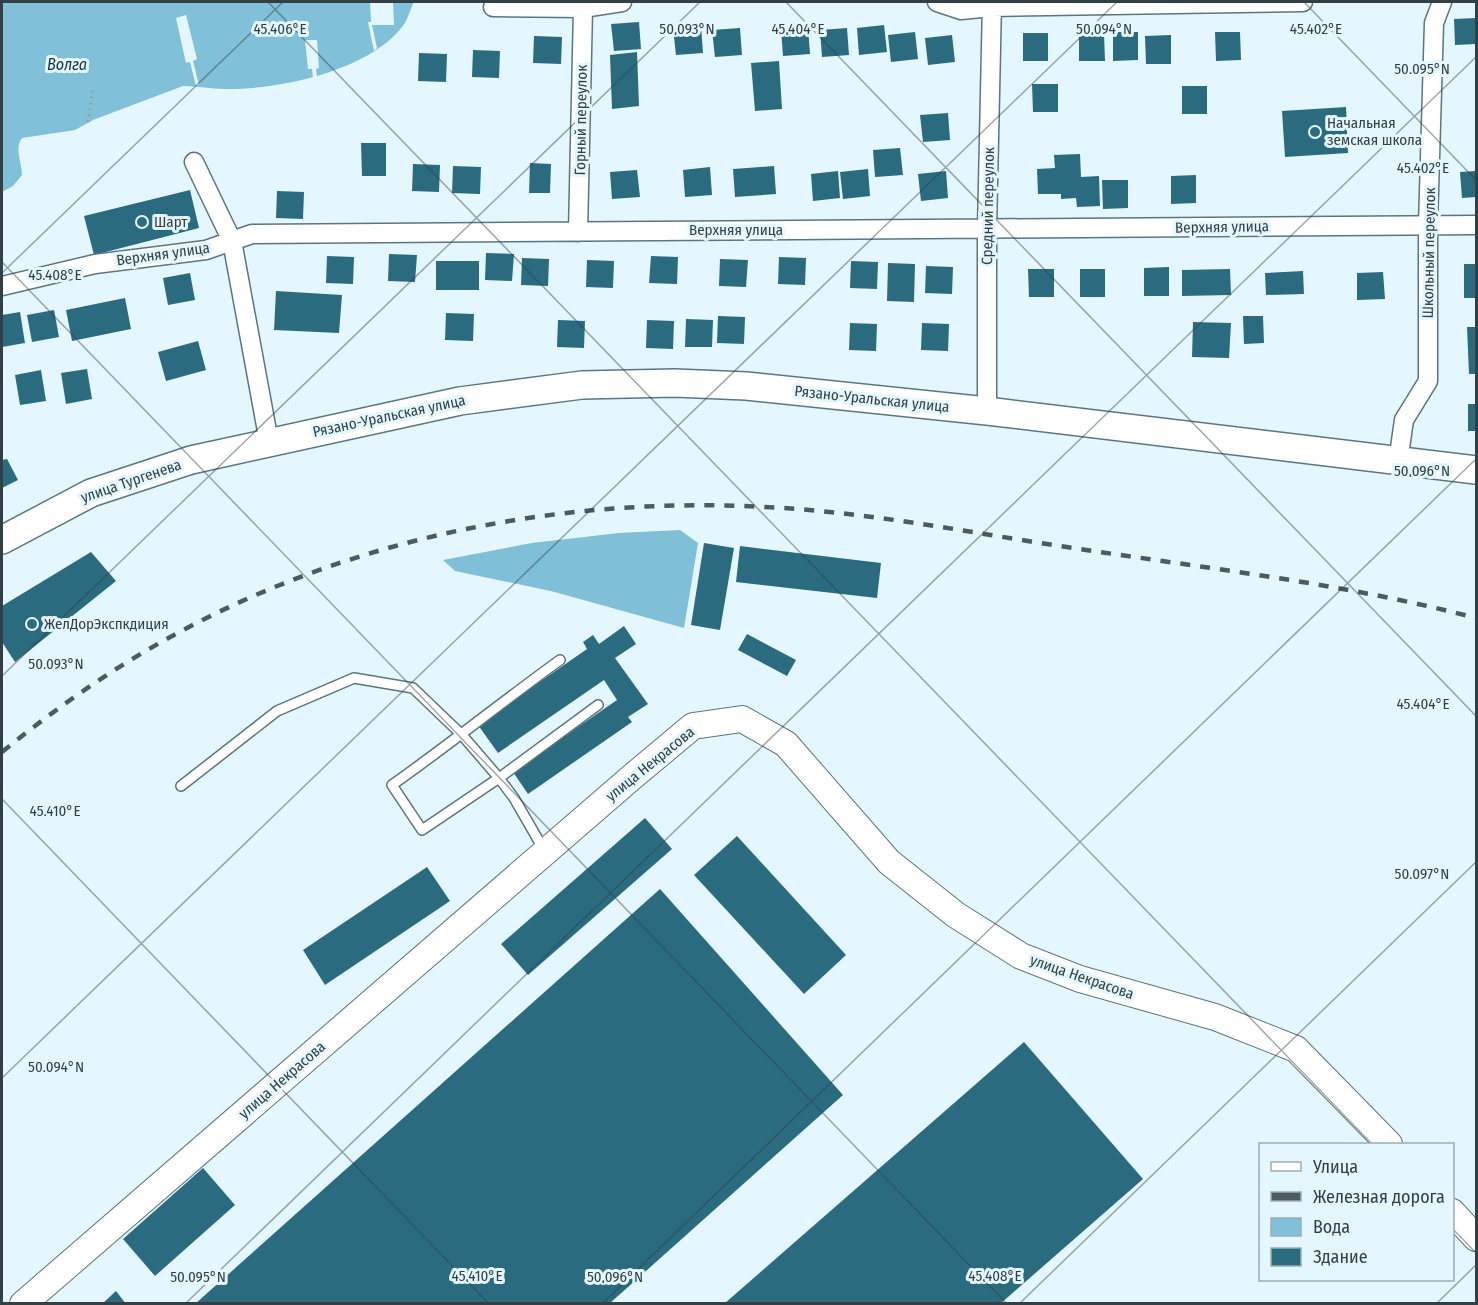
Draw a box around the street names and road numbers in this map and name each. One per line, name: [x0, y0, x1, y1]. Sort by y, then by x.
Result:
street label: Горный переулок: [571, 65, 591, 175]
street label: Средний переулок: [978, 147, 998, 265]
street label: Школьный переулок: [1419, 187, 1439, 319]
street label: Верхняя улица: [1175, 217, 1269, 237]
street label: Верхняя улица: [689, 221, 783, 239]
street label: Верхняя улица: [115, 239, 211, 269]
street label: Рязано-Уральская улица: [794, 382, 950, 416]
street label: Рязано-Уральская улица: [311, 391, 467, 441]
street label: улица Тургенева: [78, 455, 184, 507]
street label: улица Некрасова: [602, 723, 698, 805]
street label: улица Некрасова: [1028, 951, 1136, 1003]
street label: улица Некрасова: [235, 1038, 329, 1122]

